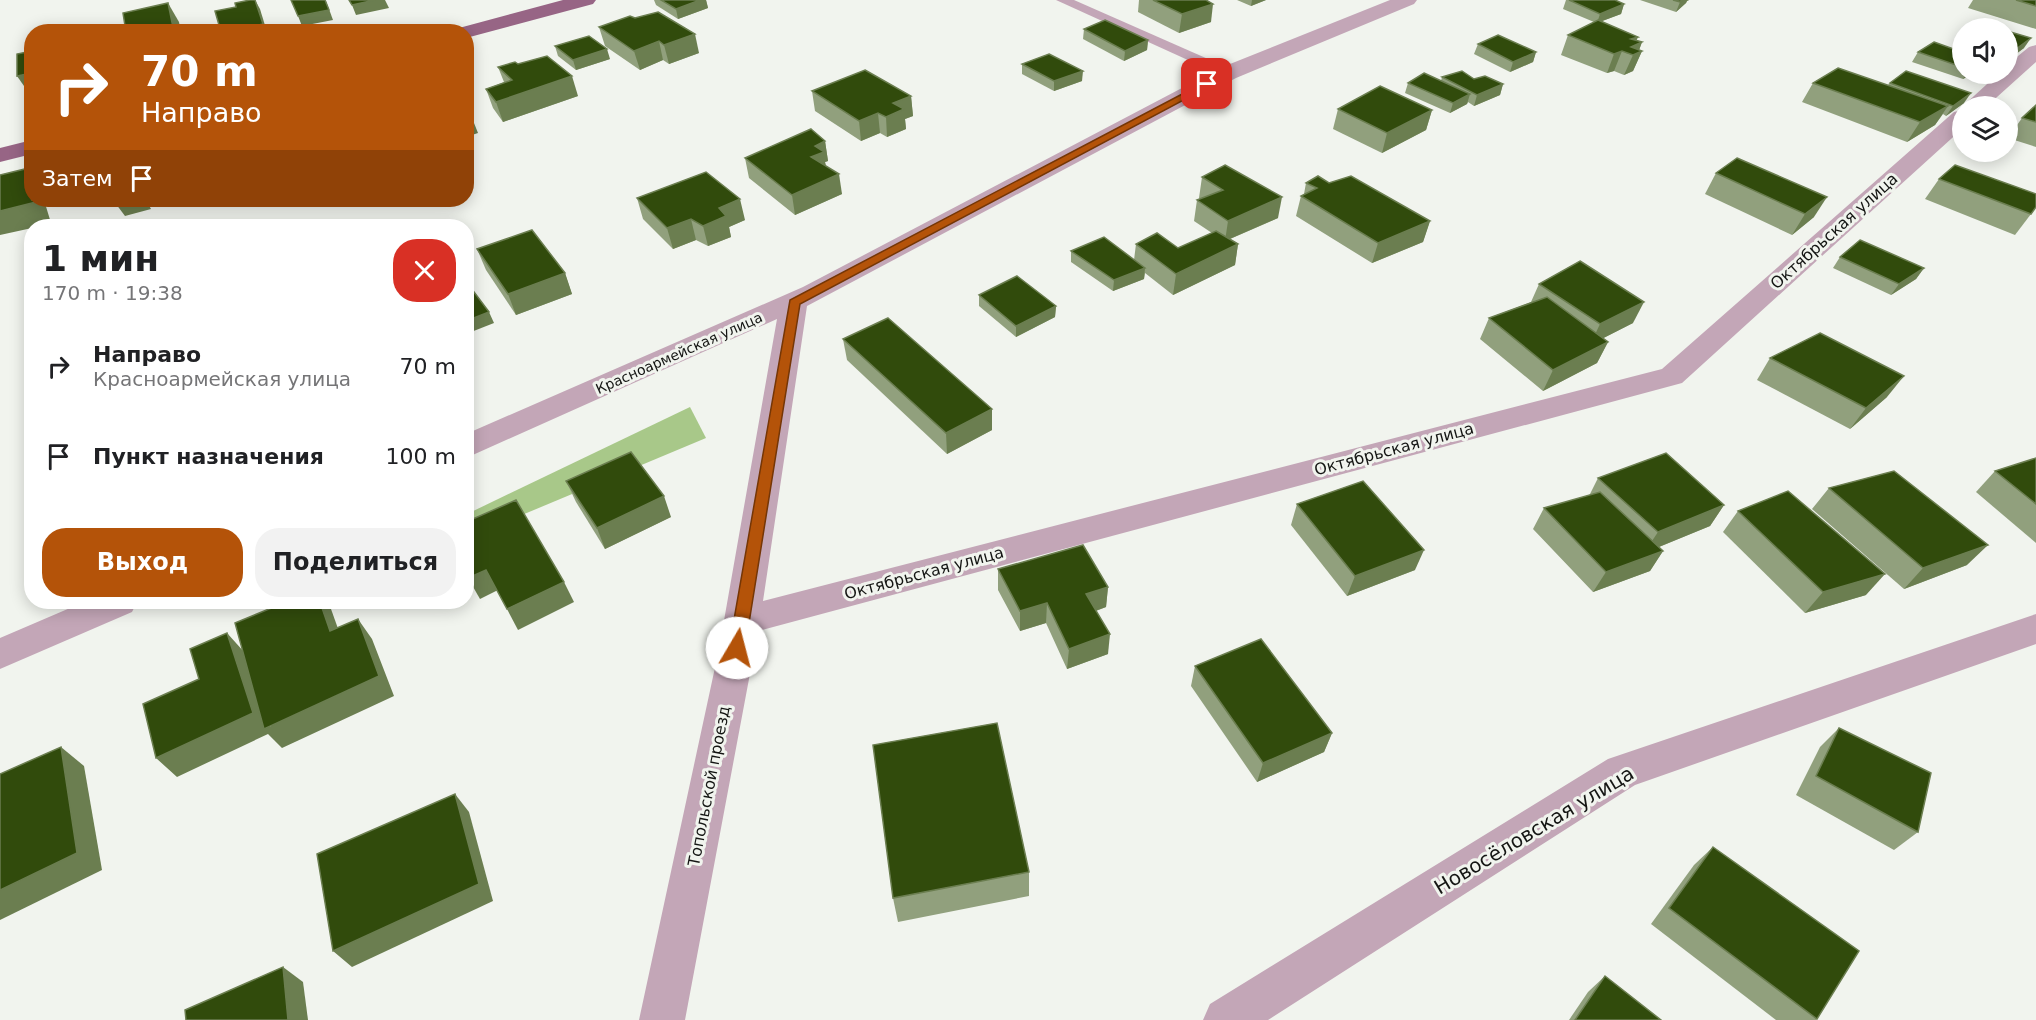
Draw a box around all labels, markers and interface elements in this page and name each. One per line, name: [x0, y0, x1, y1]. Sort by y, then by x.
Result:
map controls: [1952, 18, 2018, 162]
button: sound: [1952, 18, 2018, 84]
text: 70 m: [141, 47, 258, 96]
icon: right: [42, 48, 120, 126]
pin: [1181, 58, 1232, 109]
icon: arrive: [1190, 67, 1223, 100]
button: layers: [1952, 96, 2018, 162]
text: Направо: [141, 97, 262, 128]
icon: arrive: [125, 162, 158, 195]
text: Затем: [42, 166, 113, 191]
street label: Октябрьская улица: [1767, 169, 1901, 293]
text: 1 мин: [42, 238, 159, 279]
button: close: [393, 239, 456, 302]
text: 170 m · 19:38: [42, 281, 183, 305]
street label: Красноармейская улица: [593, 309, 765, 397]
text: Направо: [93, 342, 201, 367]
icon: right: [42, 350, 75, 383]
text: 70 m: [400, 354, 456, 379]
text: Красноармейская улица: [93, 367, 351, 391]
street label: Октябрьская улица: [1312, 419, 1476, 479]
icon: arrive: [42, 440, 75, 473]
text: Пункт назначения: [93, 444, 324, 469]
text: 100 m: [386, 444, 456, 469]
button: Выход: [42, 528, 243, 597]
button: Поделиться: [255, 528, 456, 597]
street label: Октябрьская улица: [842, 543, 1006, 603]
position arrow: [705, 616, 769, 680]
street label: Топольской проезд: [684, 704, 734, 869]
street label: Новосёловская улица: [1430, 761, 1638, 899]

